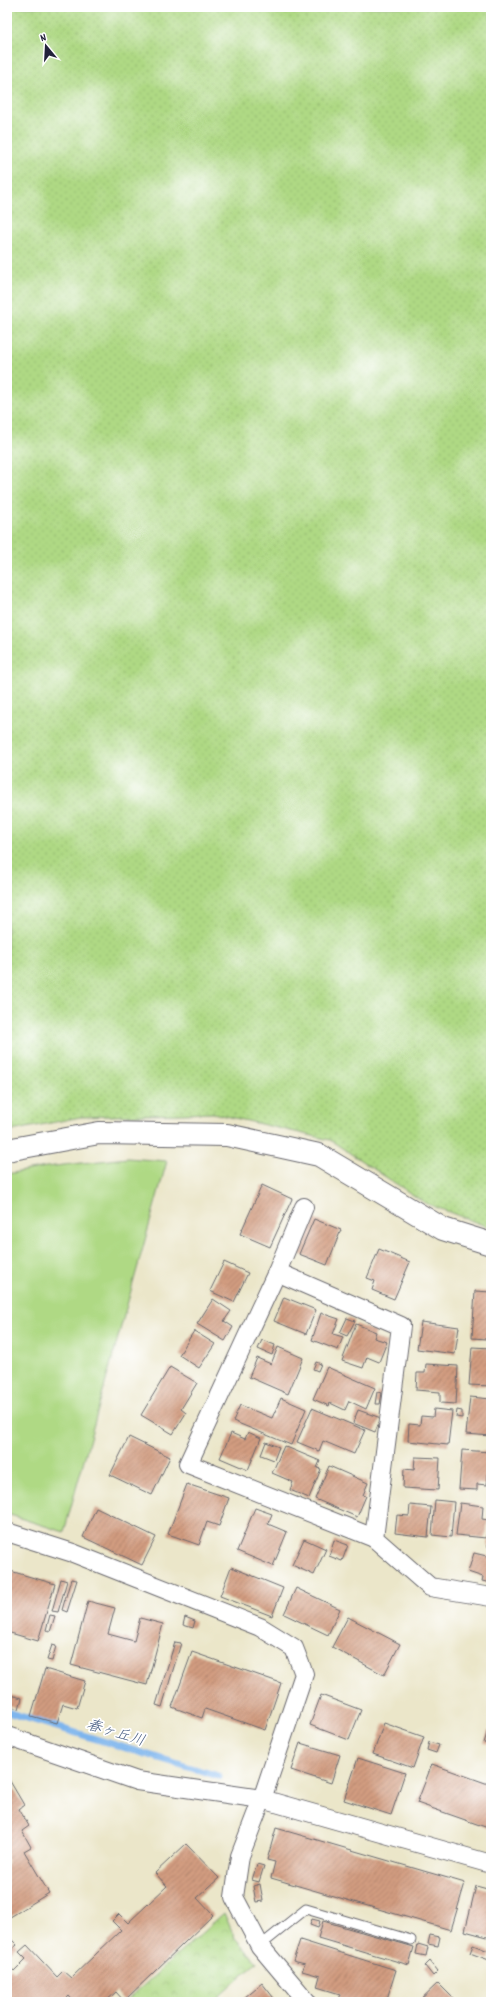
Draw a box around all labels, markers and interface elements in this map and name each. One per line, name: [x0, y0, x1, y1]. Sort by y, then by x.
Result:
north arrow: [26, 26, 66, 66]
text: N: [38, 30, 49, 47]
water label: 春ヶ丘川: [84, 1715, 147, 1753]

